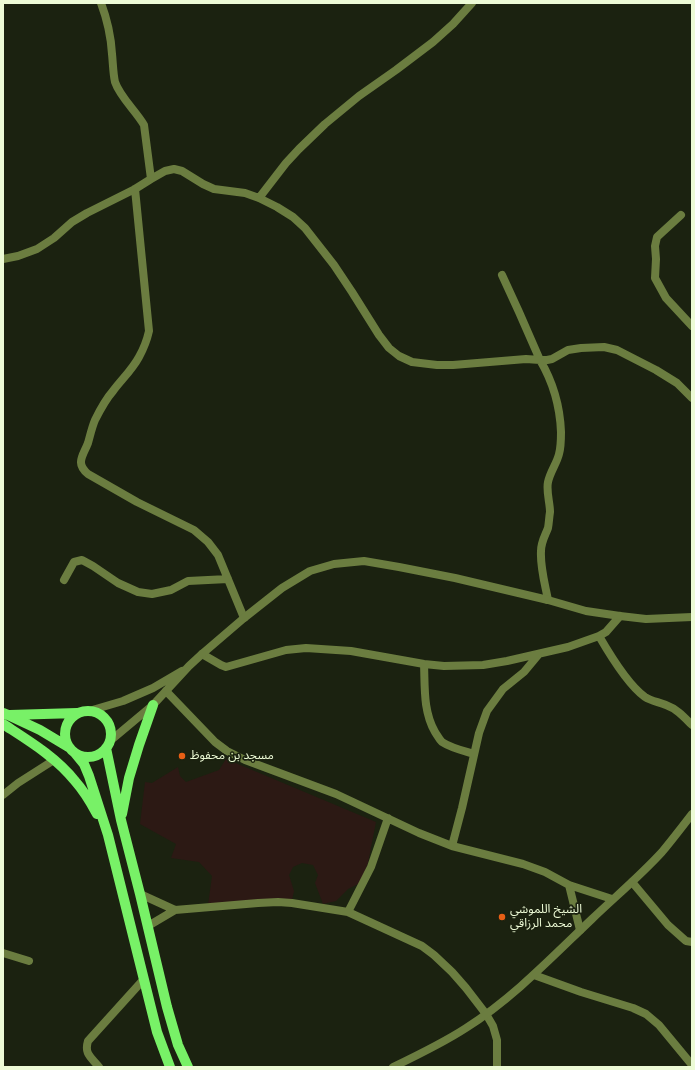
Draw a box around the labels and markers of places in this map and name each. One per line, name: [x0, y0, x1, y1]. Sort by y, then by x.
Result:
place label: مسجد بن محفوظ: [190, 749, 274, 763]
marker: مسجد بن محفوظ: [177, 751, 187, 761]
place label: الشيخ اللموشي محمد الرزاقي: [510, 903, 582, 931]
marker: الشيخ اللموشي محمد الرزاقي: [497, 912, 507, 922]

